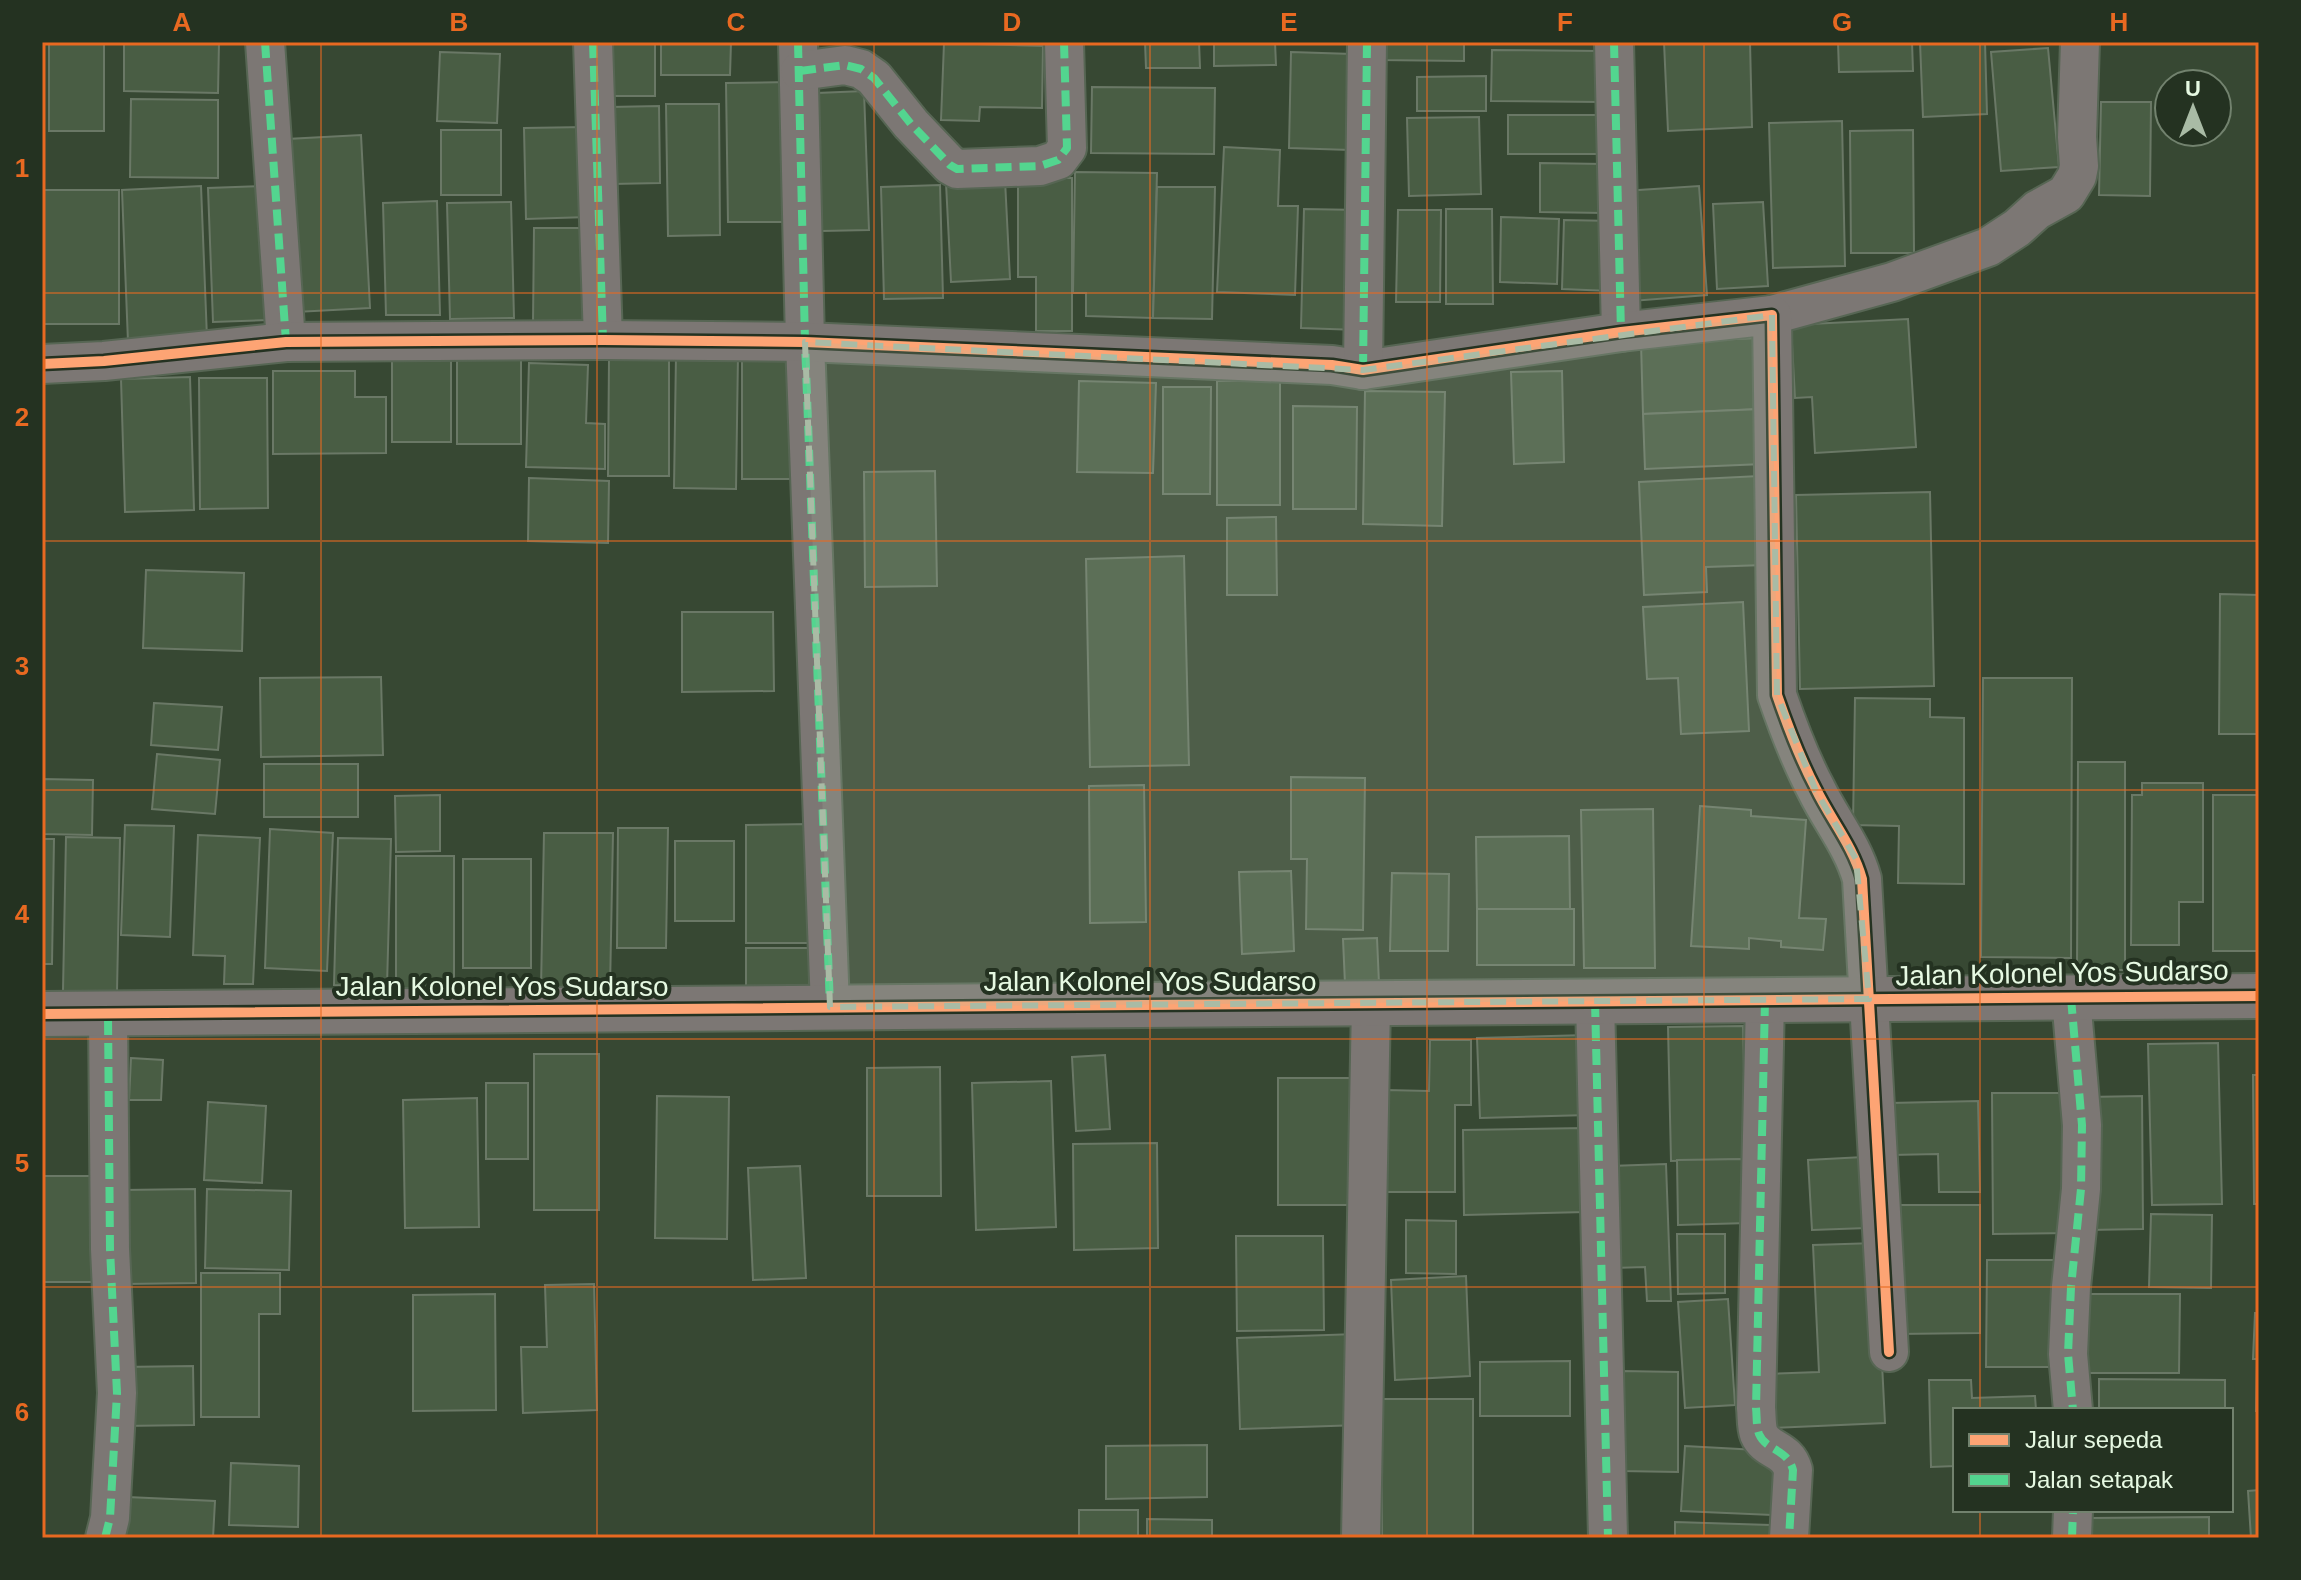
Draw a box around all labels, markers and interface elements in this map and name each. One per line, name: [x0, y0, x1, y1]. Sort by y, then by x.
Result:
text: A: [173, 7, 192, 37]
text: B: [450, 7, 468, 37]
text: C: [727, 7, 746, 37]
text: D: [1003, 7, 1021, 37]
text: E: [1280, 7, 1298, 37]
text: F: [1557, 7, 1573, 37]
text: G: [1832, 7, 1852, 37]
text: H: [2110, 7, 2128, 37]
north arrow: [2153, 68, 2233, 148]
text: U: [2185, 76, 2201, 101]
text: 1: [15, 153, 29, 183]
text: 2: [15, 402, 29, 432]
text: 3: [15, 651, 29, 681]
text: 4: [15, 899, 30, 929]
street label: Jalan Kolonel Yos Sudarso: [1895, 955, 2229, 991]
street label: Jalan Kolonel Yos Sudarso: [983, 966, 1317, 997]
street label: Jalan Kolonel Yos Sudarso: [335, 971, 669, 1002]
text: 5: [15, 1148, 29, 1178]
text: 6: [15, 1397, 29, 1427]
legend: [1953, 1408, 2233, 1512]
text: Jalur sepeda: [2025, 1426, 2163, 1453]
text: Jalan setapak: [2025, 1466, 2174, 1493]

